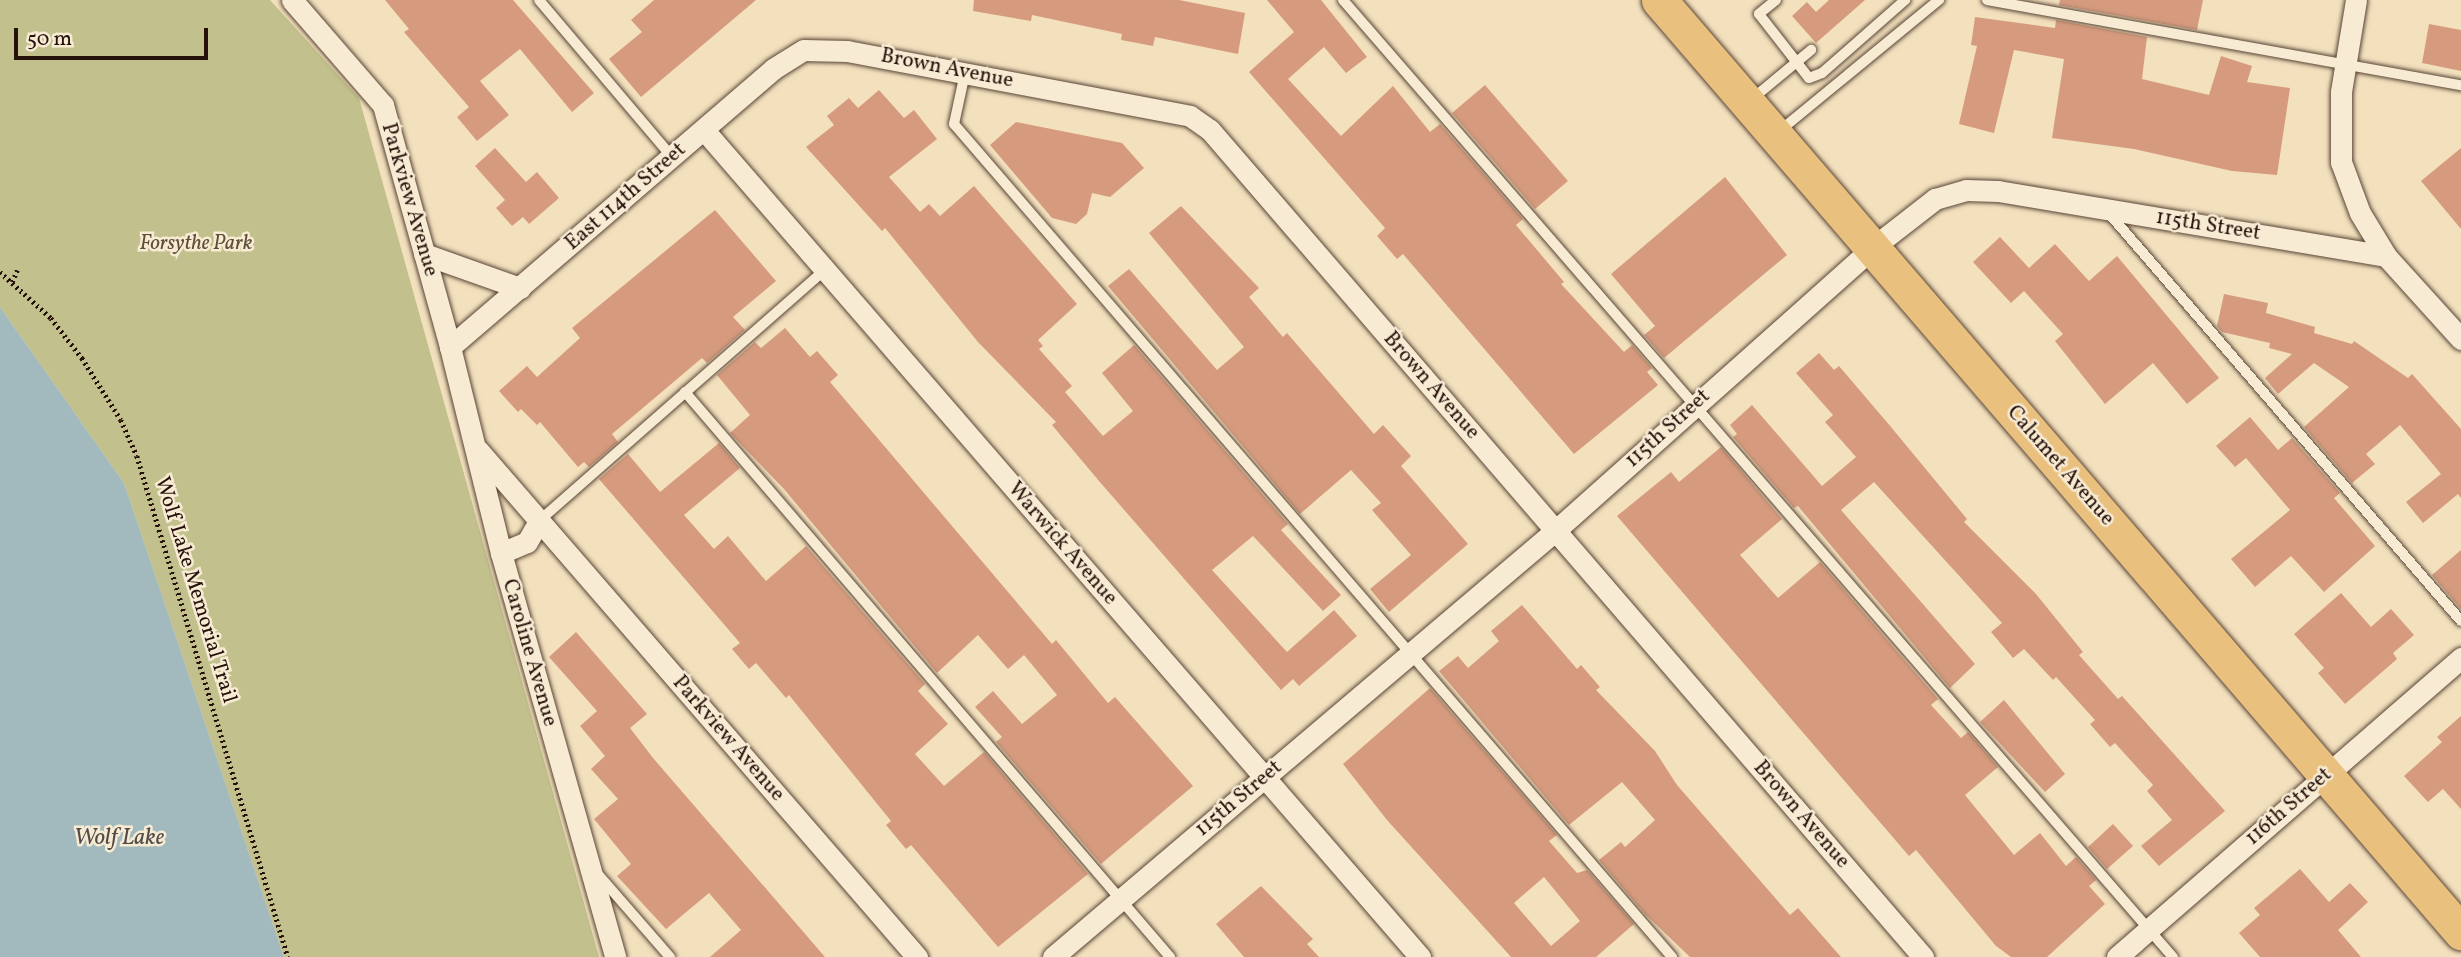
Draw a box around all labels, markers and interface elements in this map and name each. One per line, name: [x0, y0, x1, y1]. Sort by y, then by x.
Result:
scale bar: [18, 14, 212, 58]
text: 50 m: [27, 25, 72, 54]
street label: Brown Avenue: [879, 44, 1015, 94]
street label: Parkview Avenue: [375, 120, 443, 280]
street label: East 114th Street: [561, 138, 691, 256]
street label: 115th Street: [2154, 205, 2262, 247]
park label: Forsythe Park: [139, 231, 253, 257]
street label: Brown Avenue: [1377, 327, 1485, 445]
street label: 115th Street: [1620, 384, 1716, 474]
street label: Calumet Avenue: [2001, 401, 2119, 531]
street label: Wolf Lake Memorial Trail: [149, 475, 241, 705]
street label: Warwick Avenue: [1002, 477, 1122, 611]
street label: Caroline Avenue: [496, 577, 562, 729]
street label: Parkview Avenue: [666, 671, 790, 807]
street label: 115th Street: [1190, 755, 1288, 843]
street label: Brown Avenue: [1747, 756, 1855, 874]
street label: 116th Street: [2241, 763, 2337, 851]
water label: Wolf Lake: [74, 824, 164, 852]

